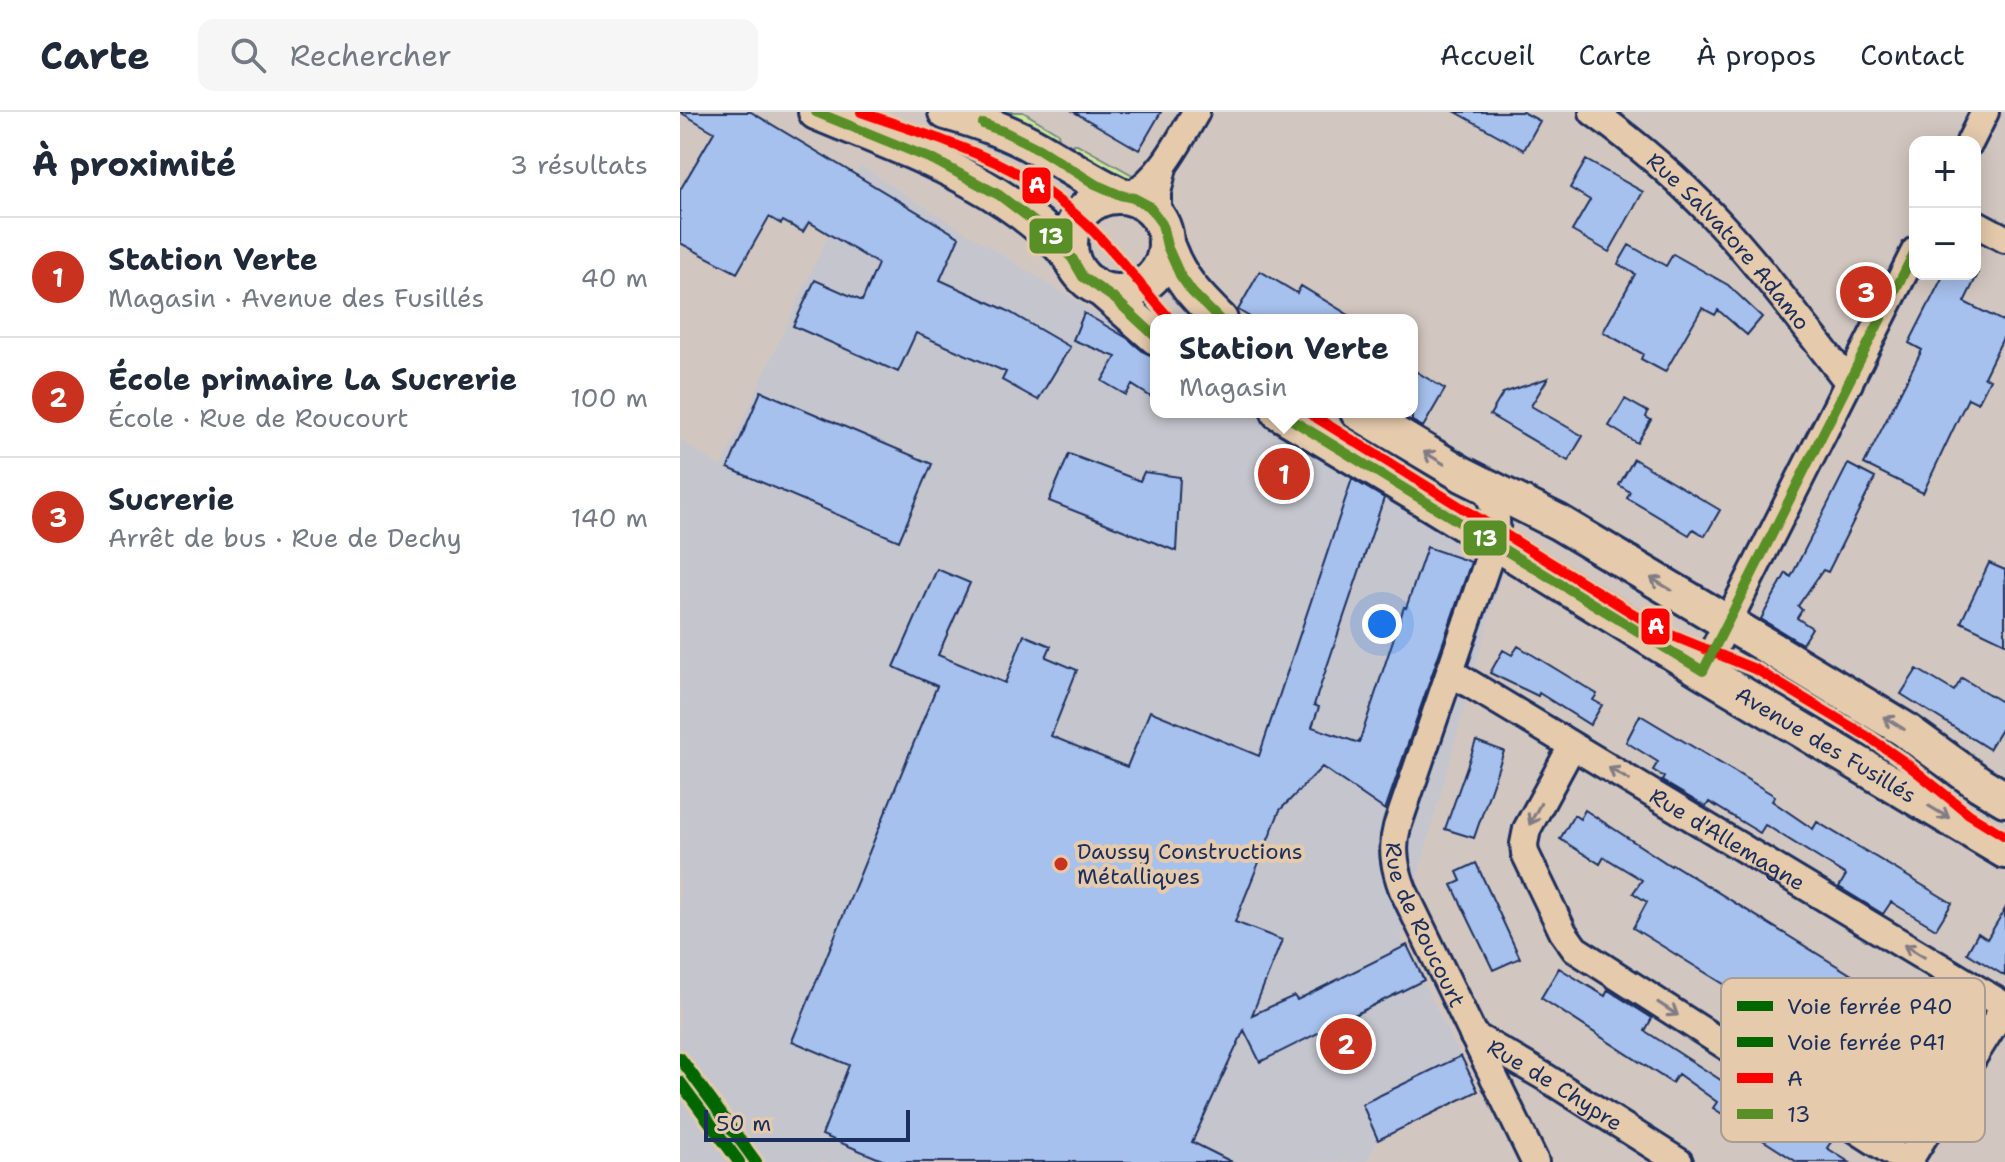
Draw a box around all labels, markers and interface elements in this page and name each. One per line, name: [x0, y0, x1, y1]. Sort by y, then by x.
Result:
search box: [198, 19, 758, 91]
text: Carte: [40, 30, 150, 81]
icon: search: [226, 33, 270, 77]
text: Rechercher: [290, 35, 452, 76]
text: Accueil: [1440, 36, 1534, 74]
text: Carte: [1578, 36, 1652, 74]
text: À propos: [1696, 36, 1816, 74]
text: Contact: [1860, 36, 1965, 74]
map controls: [1909, 136, 1981, 280]
button: +: [1909, 136, 1981, 208]
text: À proximité: [32, 141, 236, 187]
street label: Rue Salvatore Adamo: [1641, 146, 1817, 336]
text: 3 résultats: [510, 147, 648, 182]
line badge: A: [1021, 166, 1052, 205]
text: A: [1029, 171, 1046, 200]
button: −: [1909, 208, 1981, 280]
line badge: 13: [1028, 217, 1074, 255]
text: 13: [1039, 222, 1063, 251]
text: Station Verte: [108, 239, 318, 280]
text: 1: [52, 260, 64, 295]
text: 40 m: [581, 260, 648, 295]
pin: 3: [1840, 262, 1892, 322]
text: Magasin · Avenue des Fusillés: [108, 280, 484, 315]
popup: [1150, 314, 1418, 418]
text: Station Verte: [1179, 328, 1389, 369]
text: École primaire La Sucrerie: [108, 359, 517, 400]
text: Magasin: [1179, 369, 1287, 404]
text: 2: [49, 380, 67, 415]
text: 100 m: [570, 380, 648, 415]
text: École · Rue de Roucourt: [108, 400, 409, 435]
pin: 1: [1258, 444, 1310, 504]
one-way arrow: [1423, 449, 1446, 465]
text: Sucrerie: [108, 479, 235, 520]
text: 3: [49, 500, 67, 535]
text: 140 m: [571, 500, 648, 535]
line badge: 13: [1462, 519, 1508, 557]
text: Arrêt de bus · Rue de Dechy: [108, 520, 462, 555]
text: 13: [1473, 524, 1497, 553]
one-way arrow: [1650, 575, 1673, 591]
your location: [1362, 604, 1402, 644]
line badge: A: [1640, 607, 1671, 646]
text: A: [1648, 612, 1665, 641]
street label: Avenue des Fusillés: [1730, 679, 1922, 809]
one-way arrow: [1884, 715, 1906, 732]
one-way arrow: [1608, 766, 1631, 782]
street label: Rue d'Allemagne: [1644, 781, 1811, 897]
one-way arrow: [1527, 802, 1543, 826]
one-way arrow: [1927, 804, 1950, 820]
place label: Daussy Constructions Métalliques: [1077, 837, 1303, 891]
street label: Rue de Roucourt: [1380, 842, 1472, 1012]
marker: Daussy Constructions Métalliques: [1052, 855, 1070, 873]
one-way arrow: [1903, 943, 1926, 959]
legend: [1721, 978, 1985, 1142]
text: Voie ferrée P40: [1787, 992, 1953, 1021]
one-way arrow: [1656, 1002, 1679, 1018]
pin: 2: [1320, 1014, 1372, 1074]
text: Voie ferrée P41: [1787, 1028, 1946, 1057]
street label: Rue de Chypre: [1482, 1032, 1628, 1137]
text: A: [1787, 1064, 1803, 1093]
text: 13: [1787, 1100, 1811, 1129]
scale bar: [704, 1106, 910, 1142]
text: 50 m: [716, 1109, 771, 1138]

